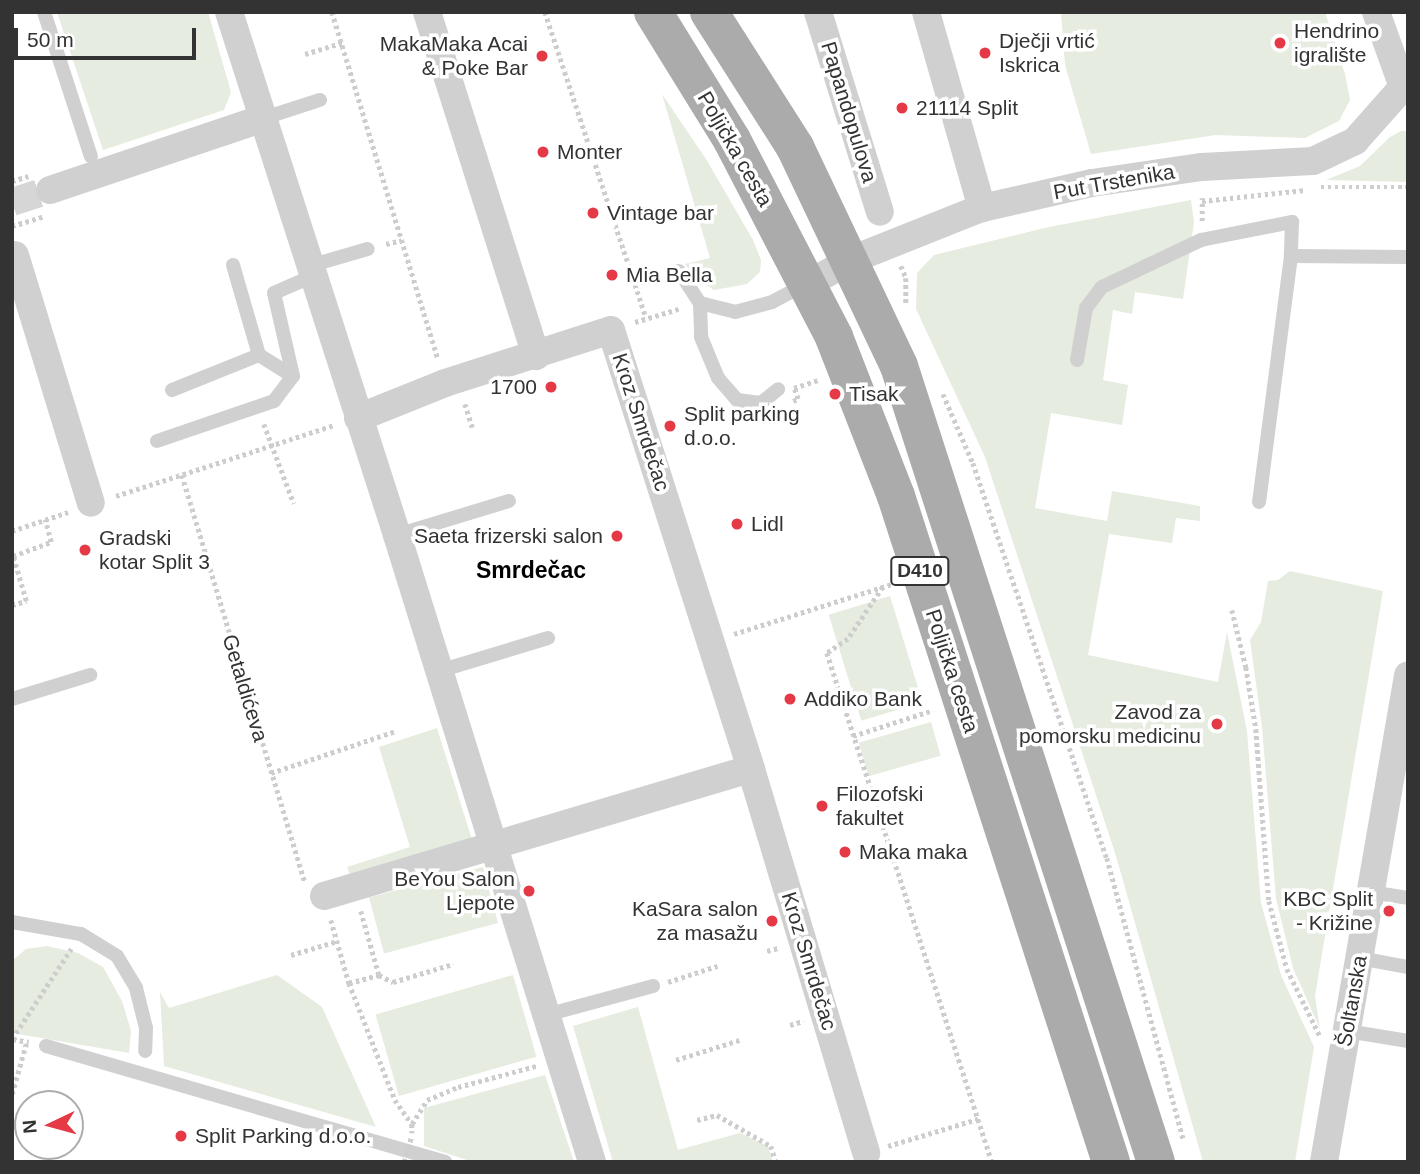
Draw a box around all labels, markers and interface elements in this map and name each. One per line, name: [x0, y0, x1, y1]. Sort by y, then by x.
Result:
scale bar: [18, 14, 200, 58]
place label: Hendrino igralište: [1294, 18, 1379, 68]
text: 50 m: [27, 28, 74, 51]
place label: Dječji vrtić Iskrica: [999, 28, 1095, 78]
place label: MakaMaka Acai & Poke Bar: [379, 31, 528, 81]
marker: Hendrino igralište: [1272, 35, 1288, 51]
street label: Papandopulova: [816, 39, 882, 185]
marker: Dječji vrtić Iskrica: [977, 45, 993, 61]
marker: MakaMaka Acai & Poke Bar: [534, 48, 550, 64]
street label: Poljička cesta: [692, 87, 778, 211]
place label: 21114 Split: [916, 95, 1018, 121]
marker: 21114 Split: [894, 100, 910, 116]
place label: Monter: [557, 139, 622, 165]
marker: Monter: [535, 144, 551, 160]
street label: Put Trstenika: [1051, 159, 1177, 205]
place label: Vintage bar: [607, 200, 714, 226]
marker: Vintage bar: [585, 205, 601, 221]
place label: Mia Bella: [626, 262, 712, 288]
marker: Mia Bella: [604, 267, 620, 283]
street label: Kroz Smrdečac: [607, 350, 675, 494]
place label: 1700: [490, 374, 537, 400]
marker: 1700: [543, 379, 559, 395]
place label: Tisak: [849, 381, 898, 407]
marker: Tisak: [827, 386, 843, 402]
place label: Split parking d.o.o.: [684, 401, 800, 451]
marker: Split parking d.o.o.: [662, 418, 678, 434]
place label: Lidl: [751, 511, 784, 537]
marker: Lidl: [729, 516, 745, 532]
place label: Saeta frizerski salon: [414, 523, 603, 549]
place label: Gradski kotar Split 3: [99, 525, 210, 575]
marker: Saeta frizerski salon: [609, 528, 625, 544]
marker: Gradski kotar Split 3: [77, 542, 93, 558]
district label: Smrdečac: [476, 556, 586, 584]
road number: D410: [890, 556, 950, 586]
street label: Poljička cesta: [920, 606, 984, 736]
street label: Getaldićeva: [217, 631, 273, 745]
place label: Addiko Bank: [804, 686, 922, 712]
marker: Addiko Bank: [782, 691, 798, 707]
place label: Zavod za pomorsku medicinu: [1019, 699, 1201, 749]
marker: Zavod za pomorsku medicinu: [1207, 714, 1227, 734]
place label: Filozofski fakultet: [836, 781, 924, 831]
marker: Filozofski fakultet: [814, 798, 830, 814]
place label: Maka maka: [859, 839, 968, 865]
marker: Maka maka: [837, 844, 853, 860]
place label: BeYou Salon Ljepote: [394, 866, 515, 916]
marker: BeYou Salon Ljepote: [521, 883, 537, 899]
place label: KBC Split - Križine: [1283, 886, 1373, 936]
street label: Kroz Smrdečac: [776, 889, 842, 1033]
place label: KaSara salon za masažu: [632, 896, 758, 946]
marker: KBC Split - Križine: [1379, 901, 1399, 921]
marker: KaSara salon za masažu: [764, 913, 780, 929]
street label: Šoltanska: [1332, 953, 1372, 1049]
north arrow: [14, 1090, 84, 1160]
text: N: [19, 1119, 41, 1134]
place label: Split Parking d.o.o.: [195, 1123, 371, 1149]
marker: Split Parking d.o.o.: [173, 1128, 189, 1144]

